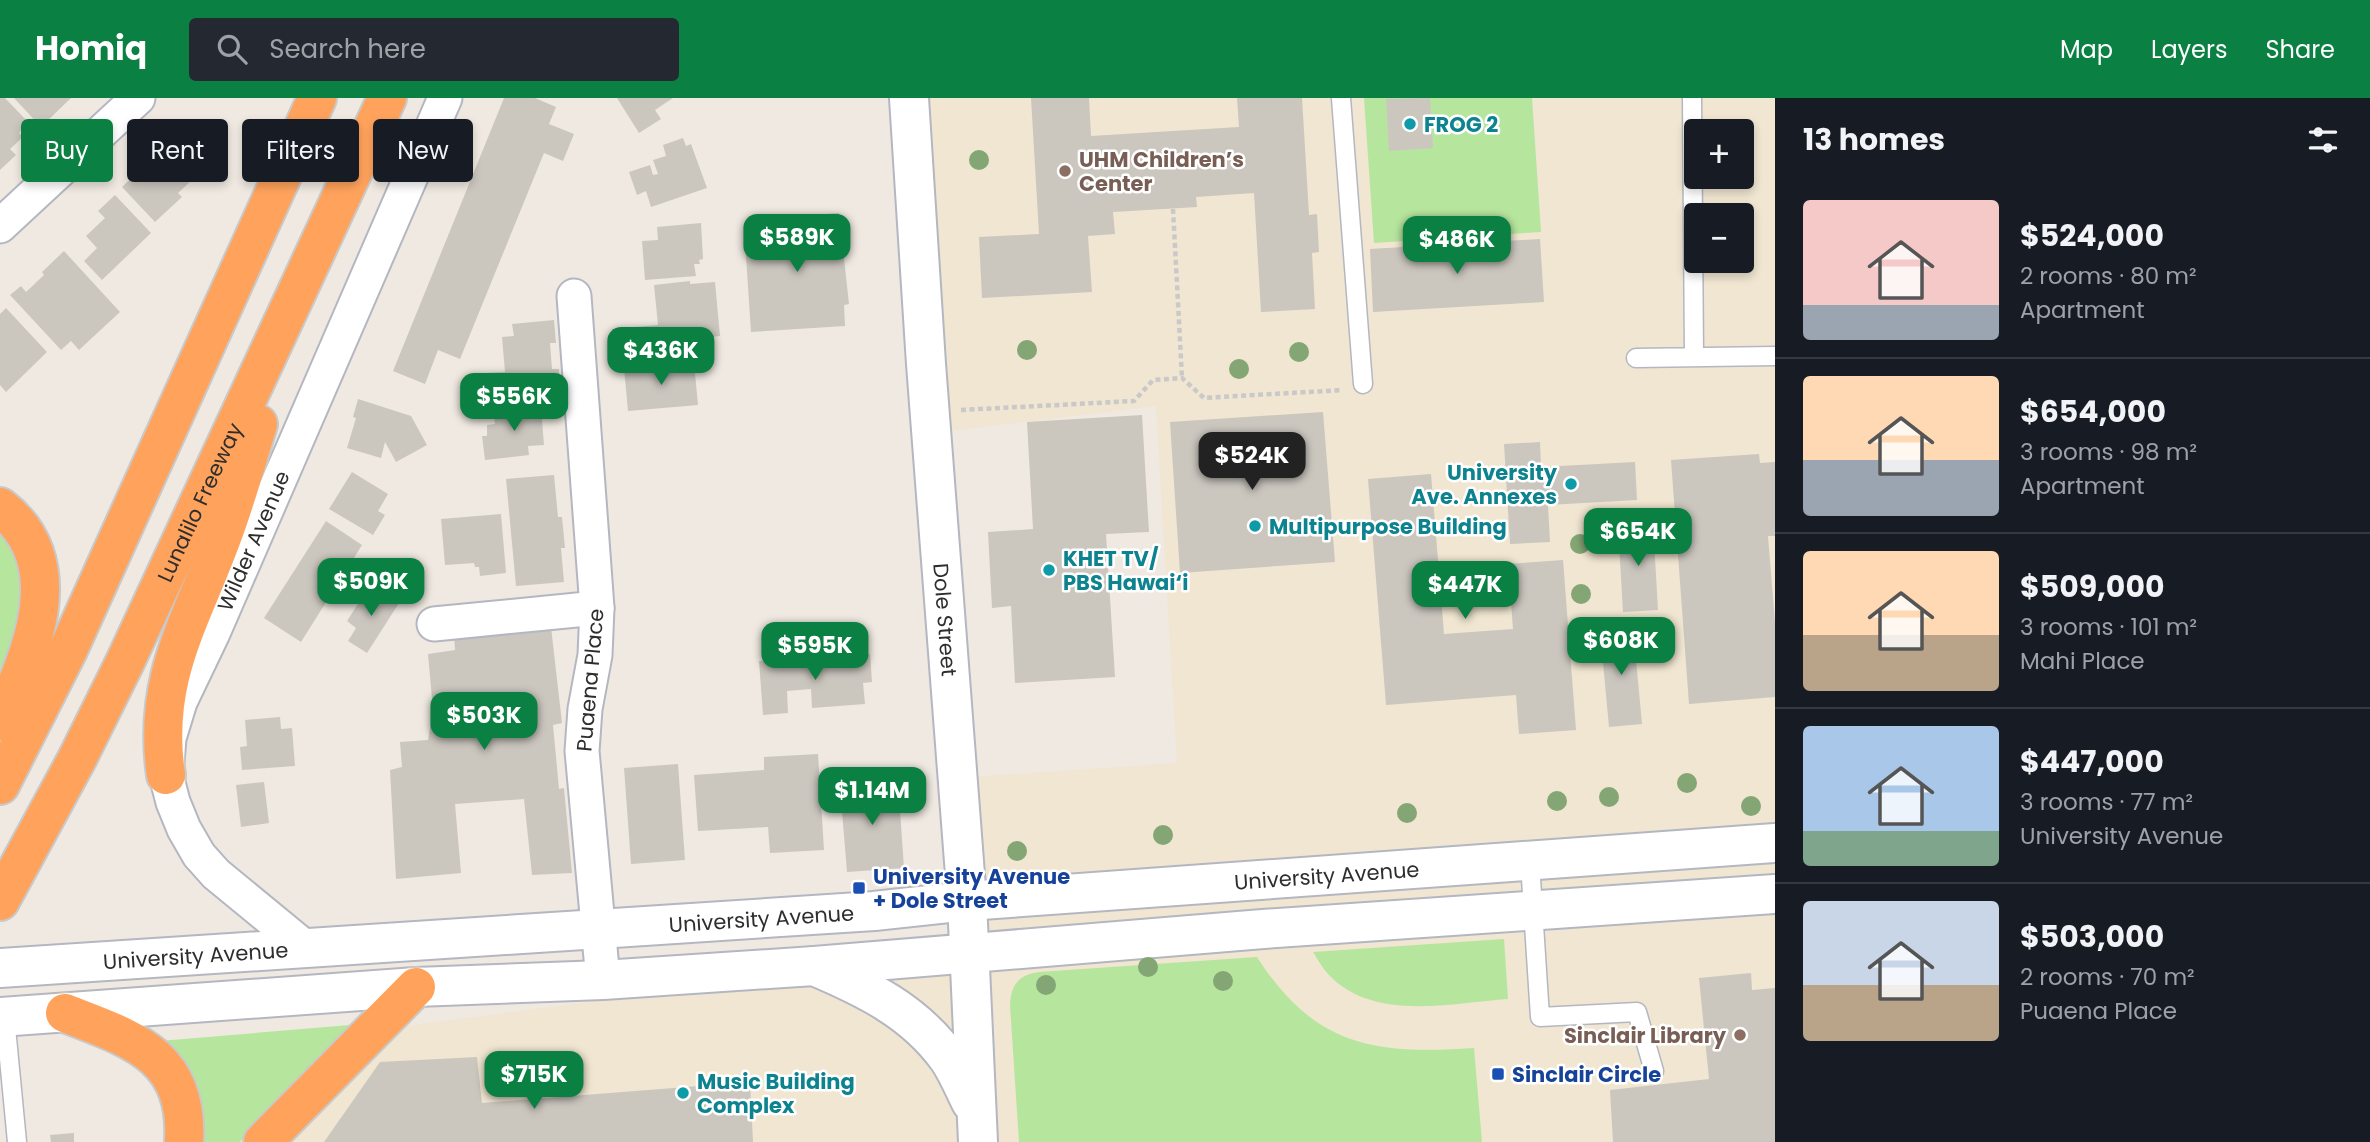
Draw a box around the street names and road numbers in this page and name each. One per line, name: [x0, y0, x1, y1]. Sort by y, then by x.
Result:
street label: Lunalilo Freeway: [150, 418, 249, 587]
street label: Wilder Avenue: [210, 466, 296, 615]
street label: Dole Street: [927, 562, 964, 677]
street label: Puaena Place: [569, 607, 611, 753]
street label: University Avenue: [1233, 854, 1420, 896]
street label: University Avenue: [668, 898, 855, 939]
street label: University Avenue: [102, 935, 289, 976]

